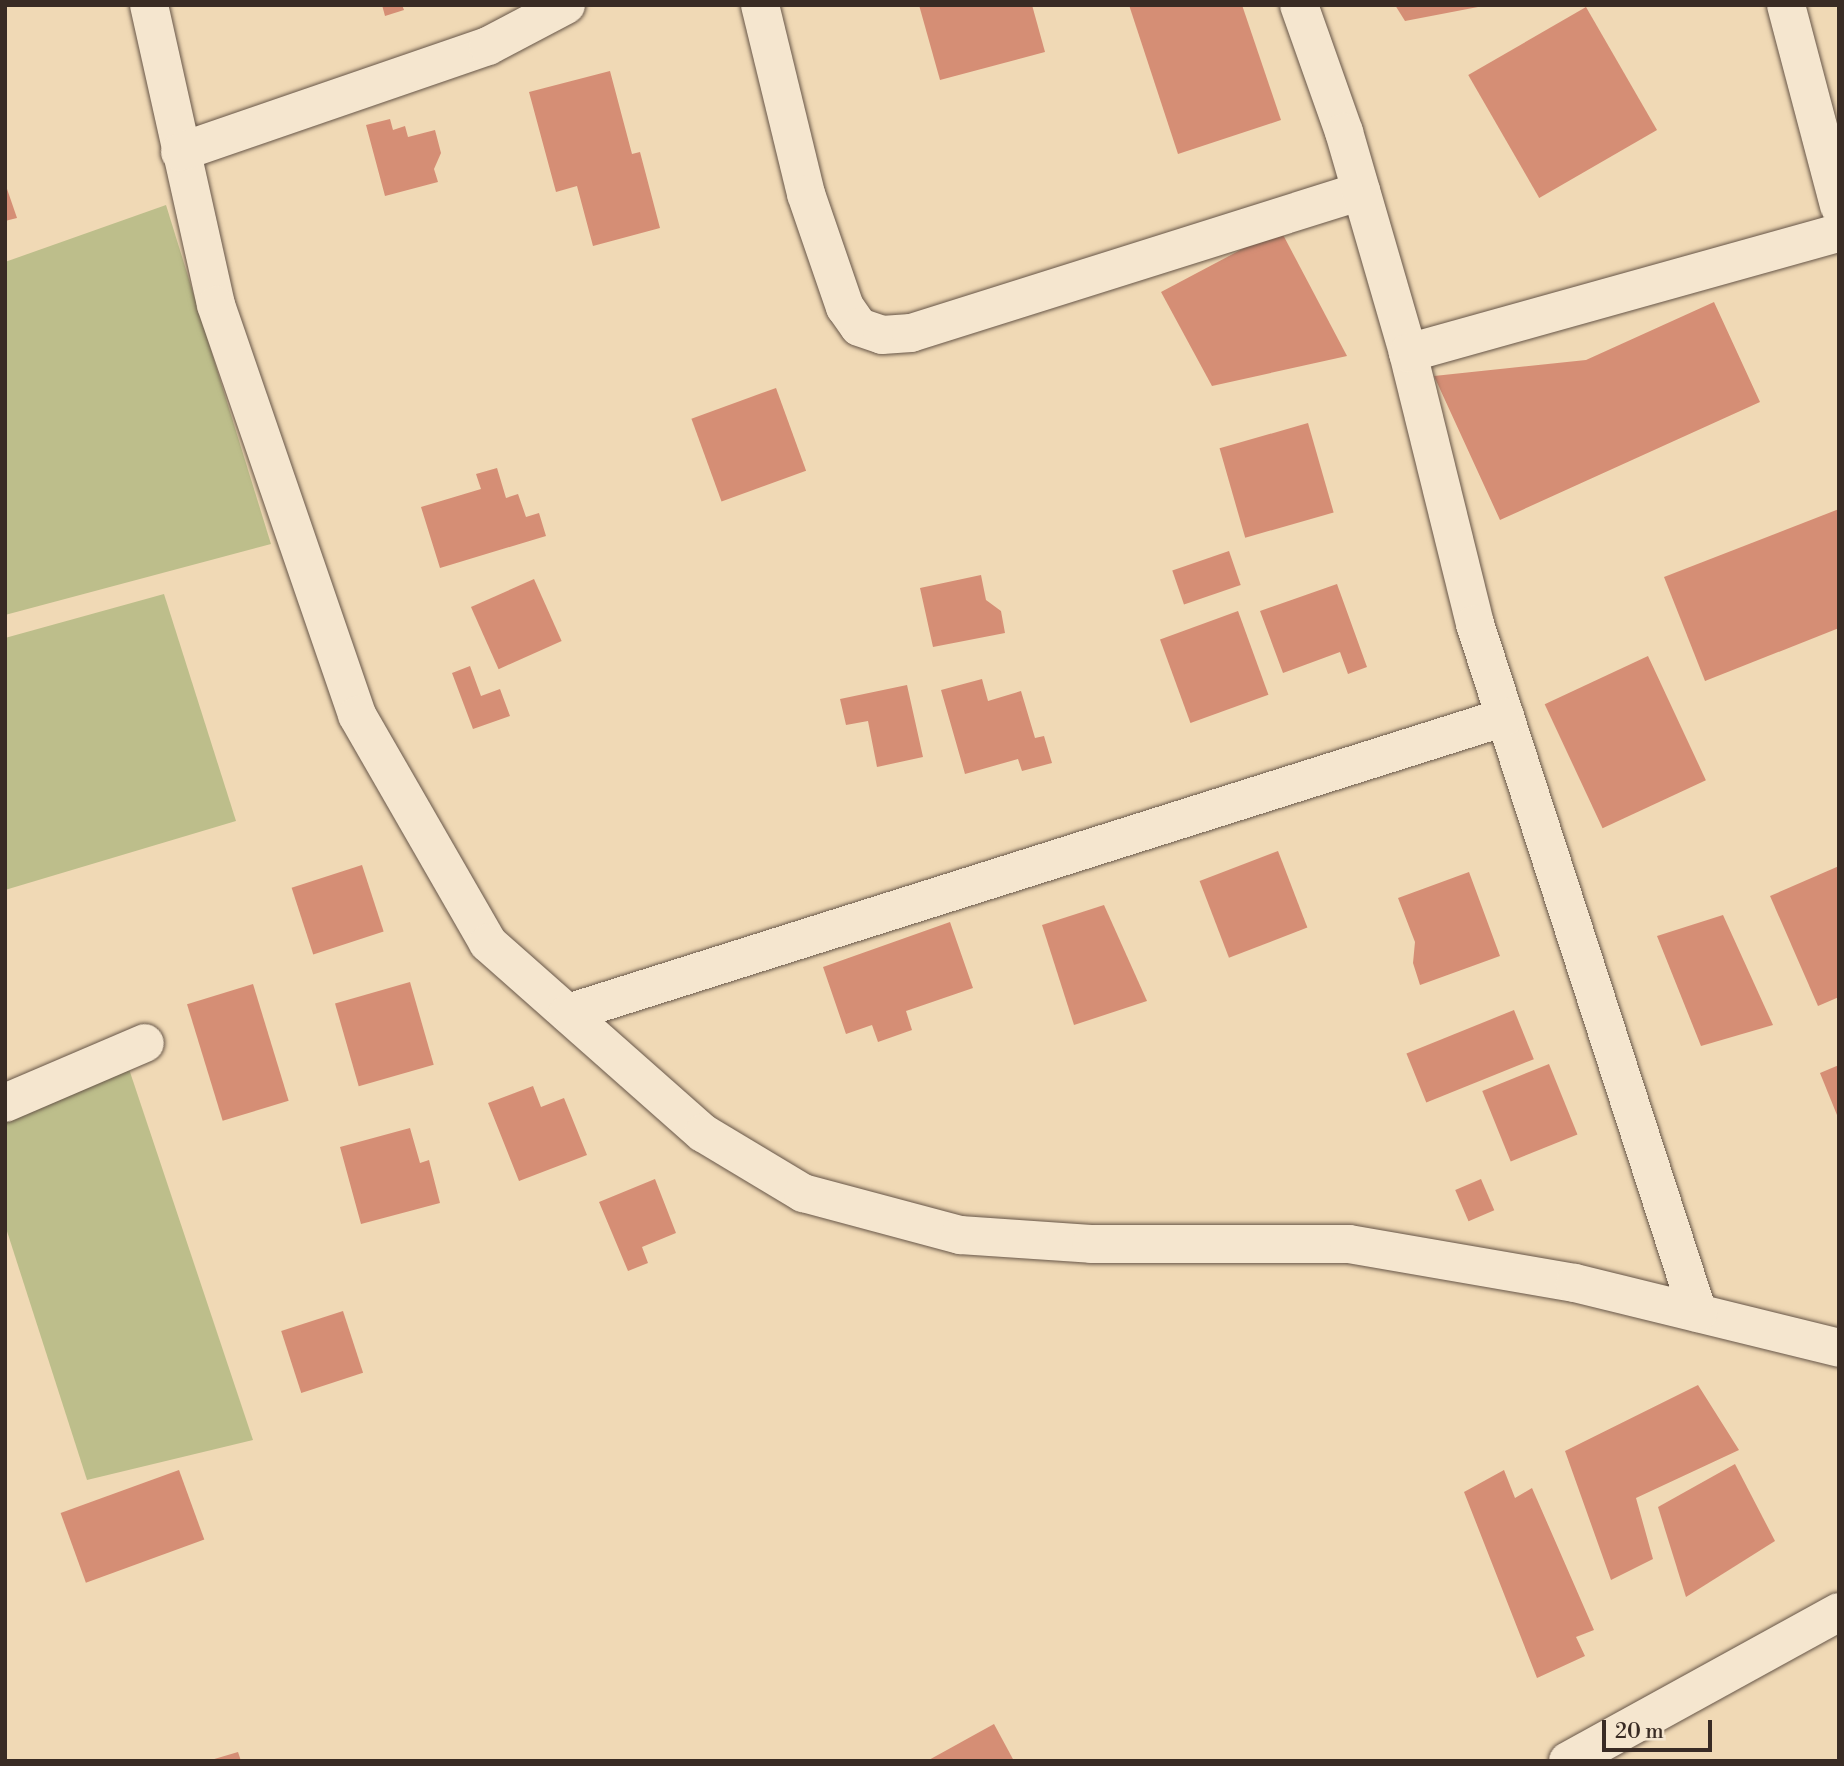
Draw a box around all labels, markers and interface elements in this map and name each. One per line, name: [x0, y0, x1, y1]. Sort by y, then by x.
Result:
scale bar: [1606, 1706, 1716, 1750]
text: 20 m: [1615, 1719, 1664, 1745]

